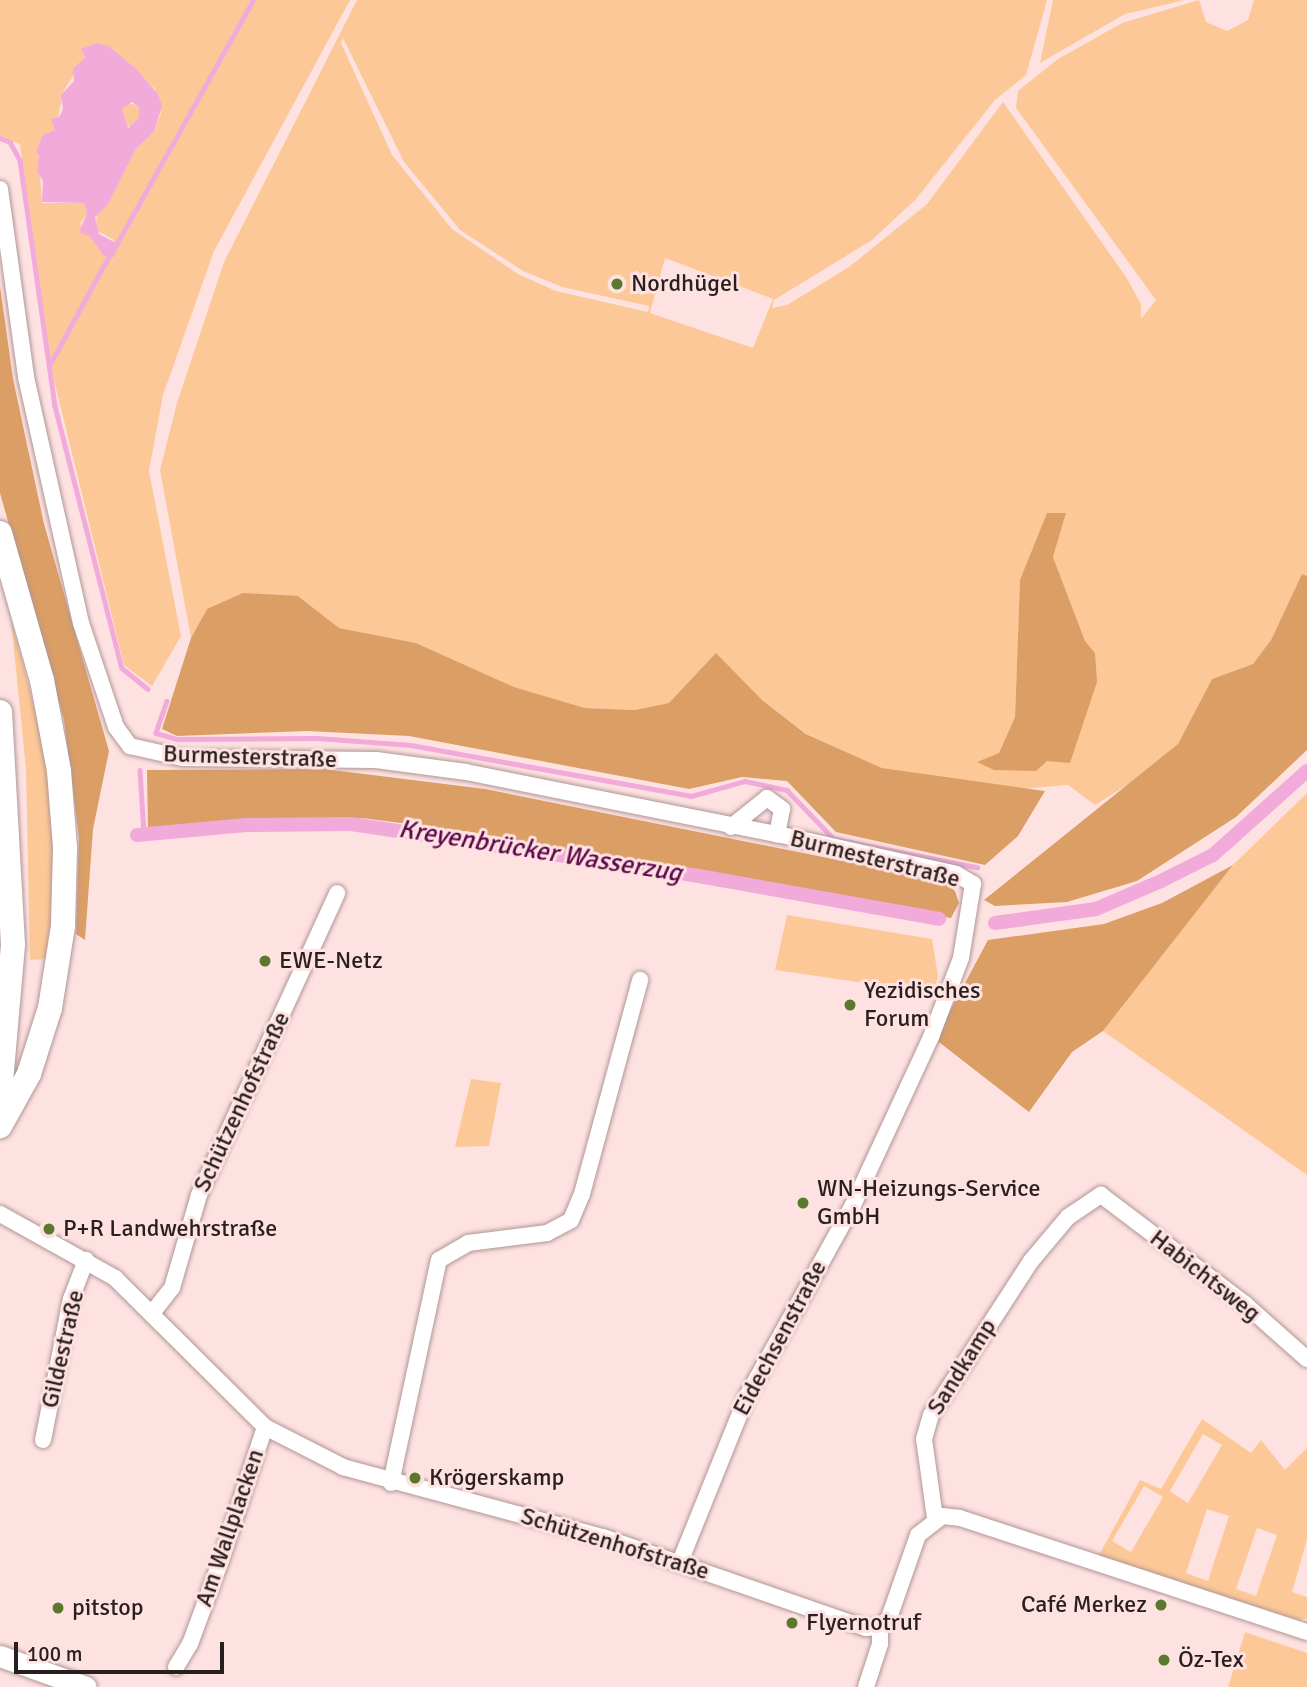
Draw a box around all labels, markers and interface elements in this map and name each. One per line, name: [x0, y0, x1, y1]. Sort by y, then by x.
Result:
place label: Nordhügel: [631, 270, 739, 298]
marker: Nordhügel: [609, 276, 625, 292]
street label: Burmesterstraße: [163, 740, 337, 774]
water label: Kreyenbrücker Wasserzug: [396, 814, 684, 890]
street label: Burmesterstraße: [787, 824, 963, 894]
place label: EWE-Netz: [279, 947, 383, 975]
marker: EWE-Netz: [257, 953, 273, 969]
place label: Yezidisches Forum: [864, 977, 980, 1033]
marker: Yezidisches Forum: [842, 997, 858, 1013]
street label: Schützenhofstraße: [188, 1007, 296, 1197]
place label: WN-Heizungs-Service GmbH: [817, 1175, 1041, 1231]
marker: WN-Heizungs-Service GmbH: [795, 1195, 811, 1211]
place label: P+R Landwehrstraße: [63, 1215, 277, 1243]
marker: P+R Landwehrstraße: [41, 1221, 57, 1237]
street label: Habichtsweg: [1144, 1224, 1266, 1328]
street label: Eidechsenstraße: [727, 1255, 833, 1421]
street label: Gildestraße: [35, 1287, 91, 1411]
street label: Sandkamp: [921, 1314, 1003, 1420]
street label: Am Wallplacken: [190, 1446, 270, 1610]
place label: Krögerskamp: [429, 1464, 564, 1492]
marker: Krögerskamp: [407, 1470, 423, 1486]
street label: Schützenhofstraße: [517, 1502, 713, 1586]
place label: Café Merkez: [1021, 1591, 1147, 1619]
place label: pitstop: [72, 1594, 143, 1622]
marker: Café Merkez: [1153, 1597, 1169, 1613]
marker: pitstop: [50, 1600, 66, 1616]
place label: Flyernotruf: [806, 1609, 921, 1637]
marker: Flyernotruf: [784, 1615, 800, 1631]
scale bar: [18, 1628, 228, 1672]
text: 100 m: [27, 1641, 82, 1667]
place label: Öz-Tex: [1178, 1646, 1244, 1674]
marker: Öz-Tex: [1156, 1652, 1172, 1668]

